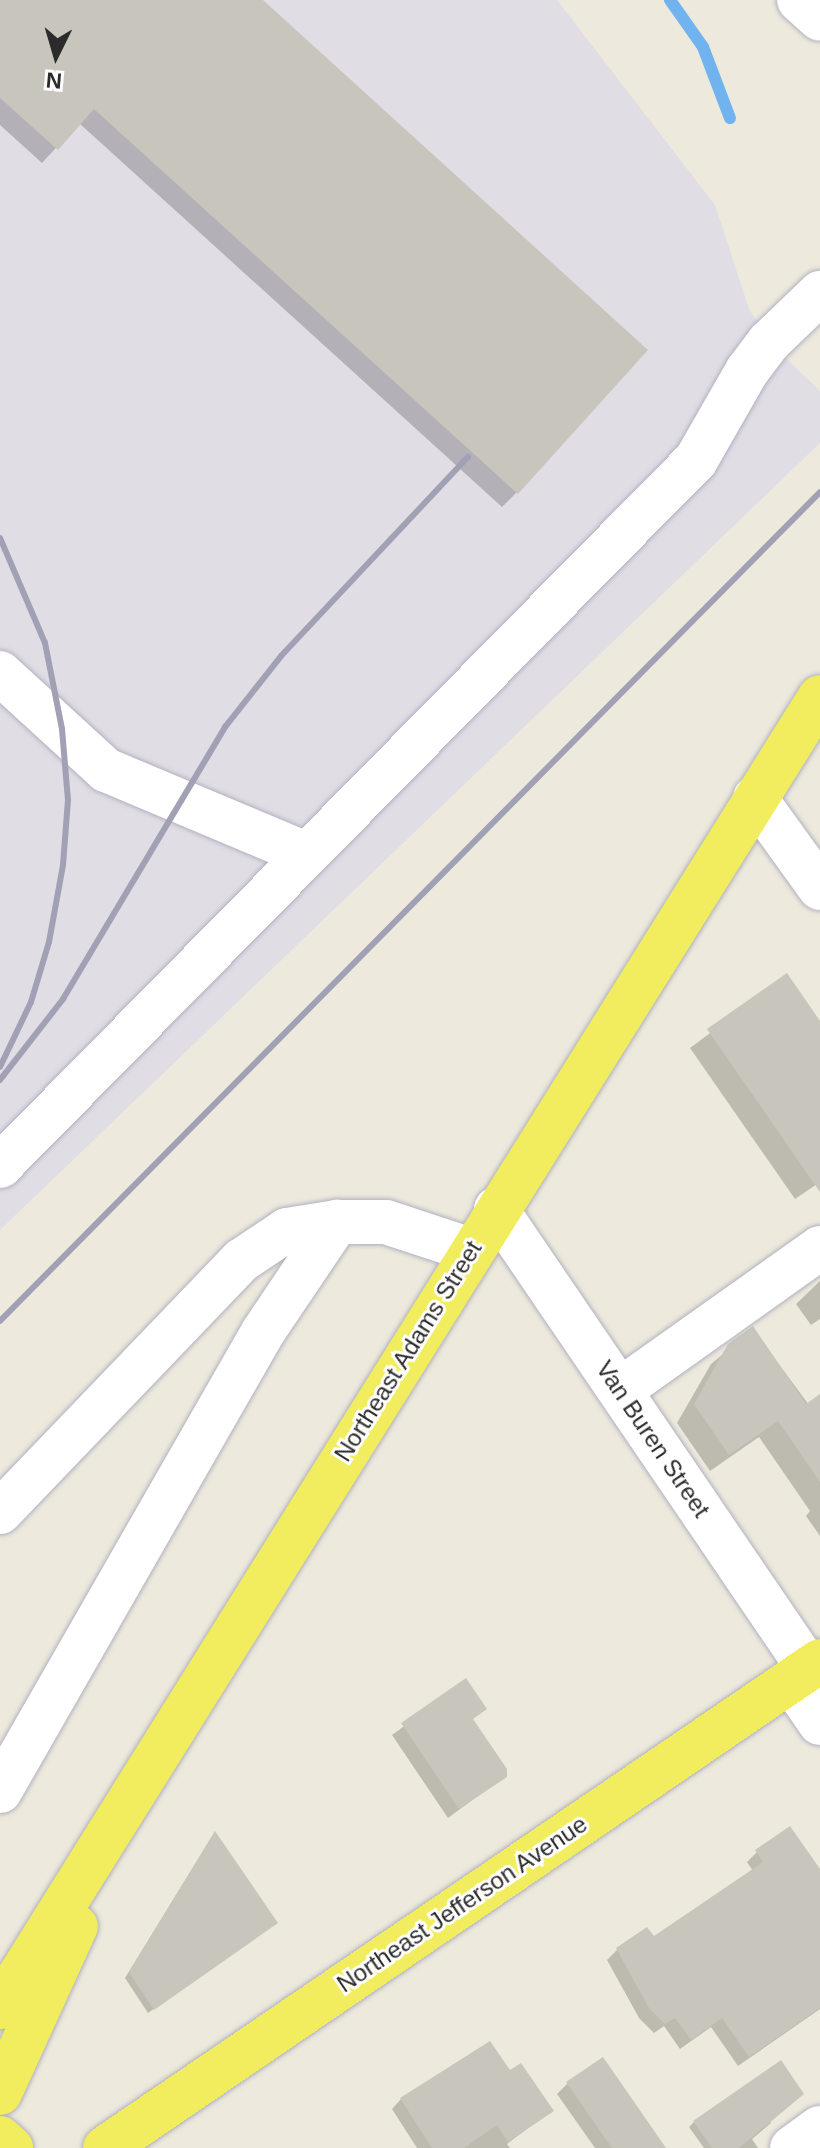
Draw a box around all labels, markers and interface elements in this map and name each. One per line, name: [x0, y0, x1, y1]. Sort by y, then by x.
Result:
north arrow: [16, 16, 96, 96]
text: N: [45, 67, 63, 94]
street label: Northeast Adams Street: [328, 1235, 488, 1467]
street label: Van Buren Street: [590, 1355, 716, 1523]
street label: Northeast Jefferson Avenue: [331, 1809, 593, 1999]

